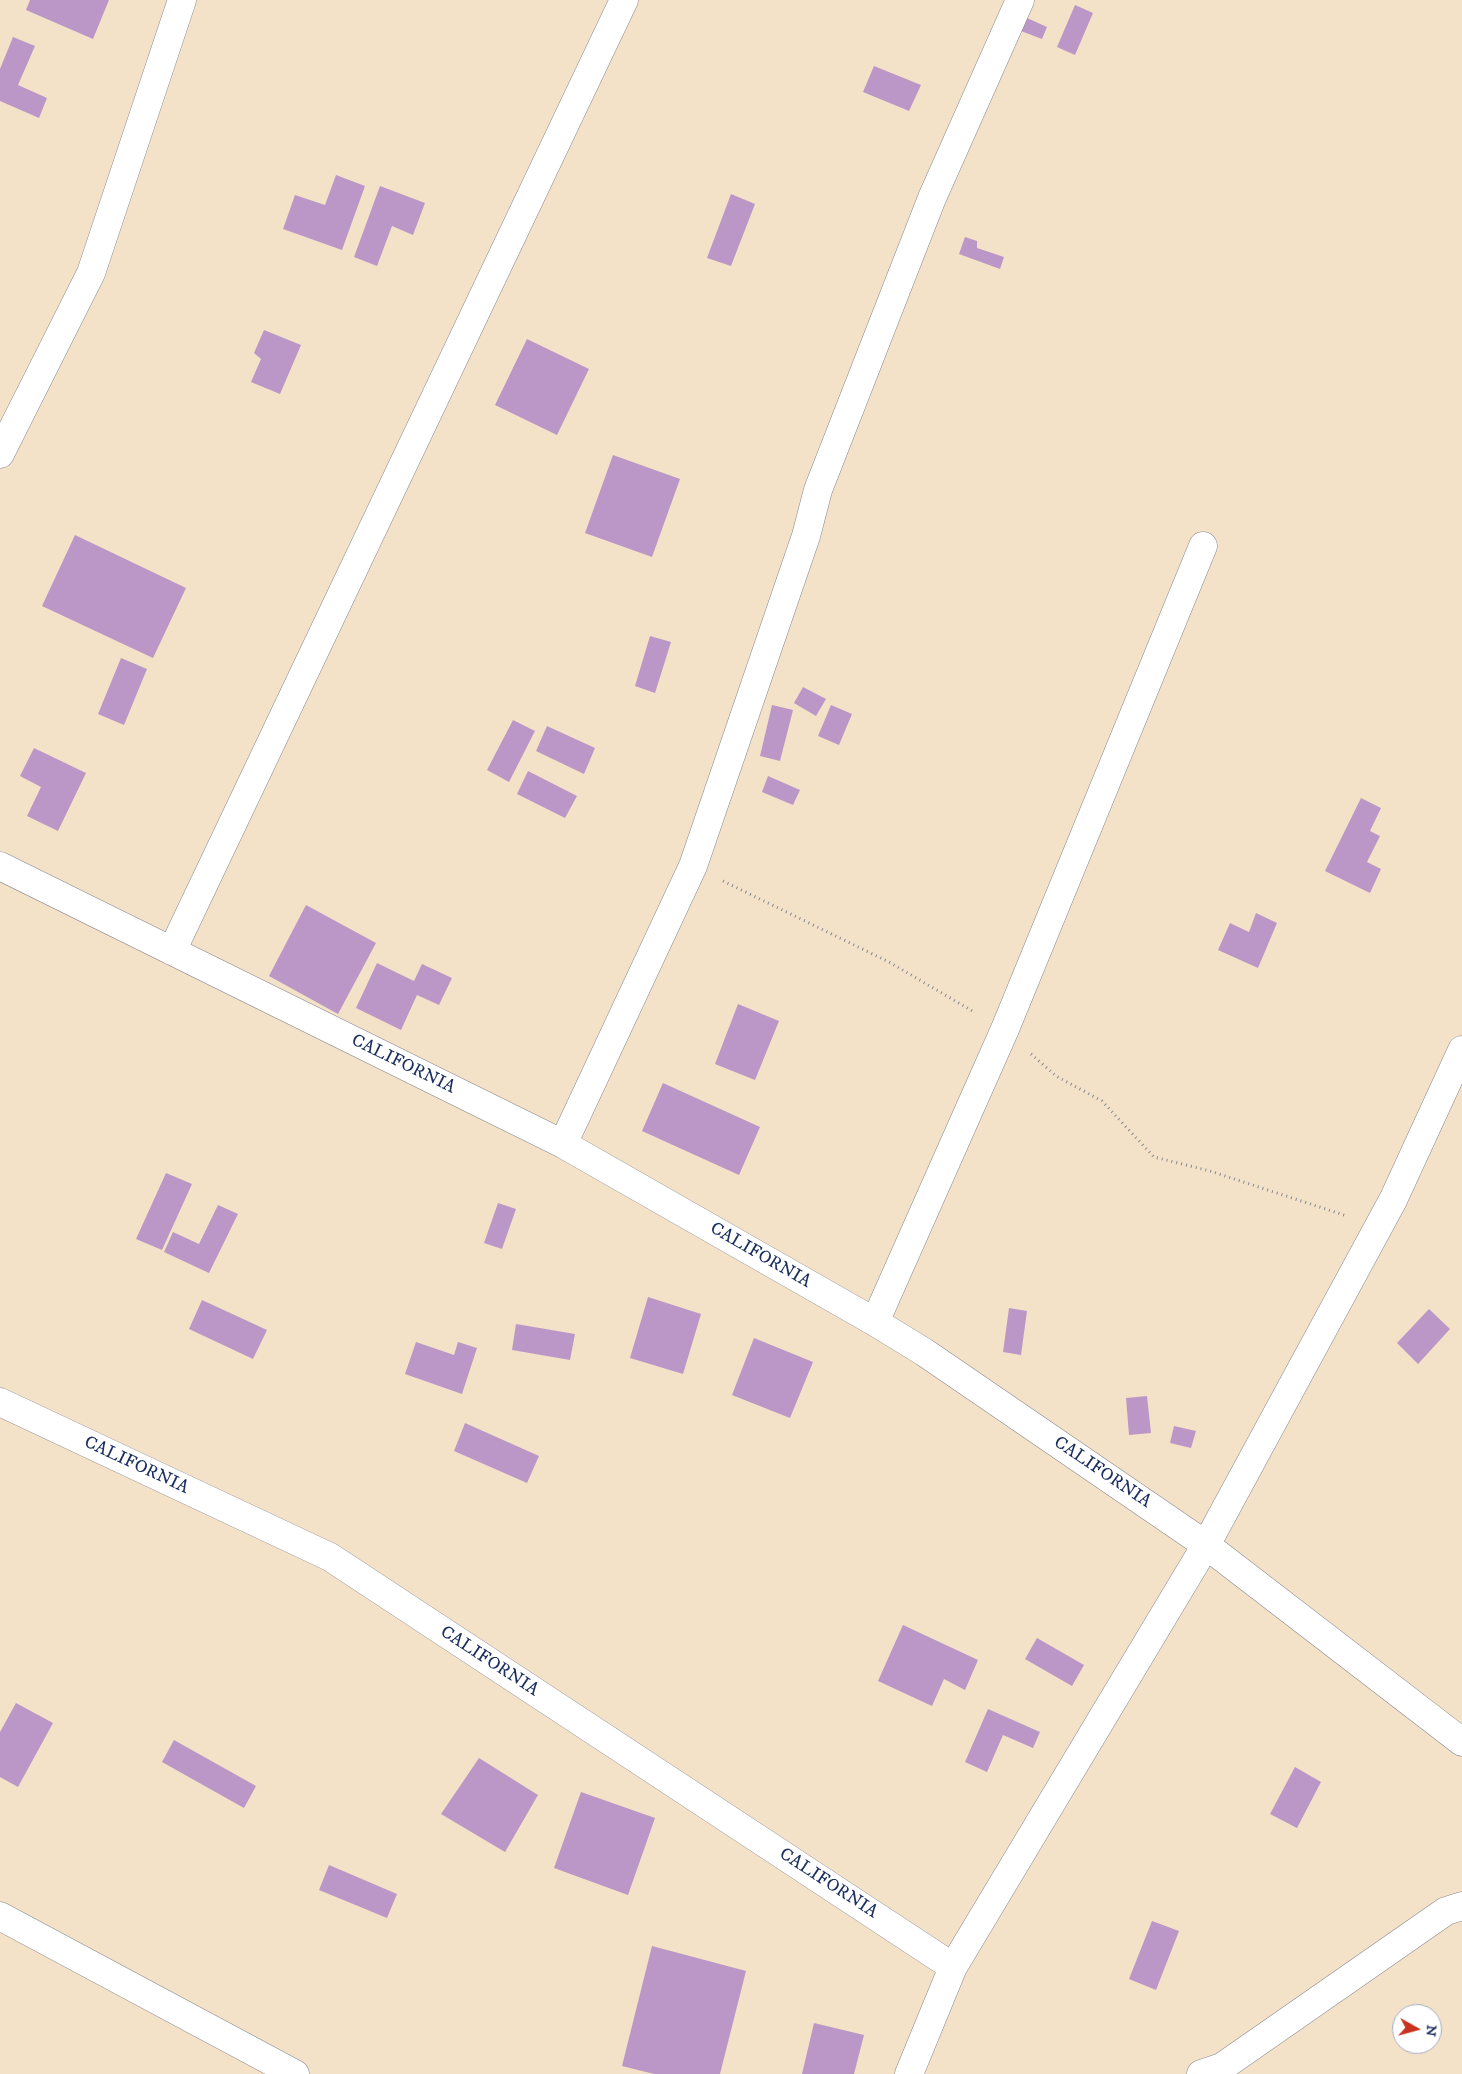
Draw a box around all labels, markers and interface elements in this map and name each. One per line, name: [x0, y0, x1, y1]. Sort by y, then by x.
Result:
street label: CALIFORNIA: [347, 1031, 459, 1099]
street label: CALIFORNIA: [706, 1218, 814, 1294]
street label: CALIFORNIA: [80, 1432, 192, 1500]
street label: CALIFORNIA: [1049, 1432, 1155, 1514]
street label: CALIFORNIA: [436, 1622, 542, 1702]
street label: CALIFORNIA: [775, 1844, 881, 1924]
north arrow: [1392, 2004, 1442, 2054]
text: N: [1421, 2024, 1441, 2038]

